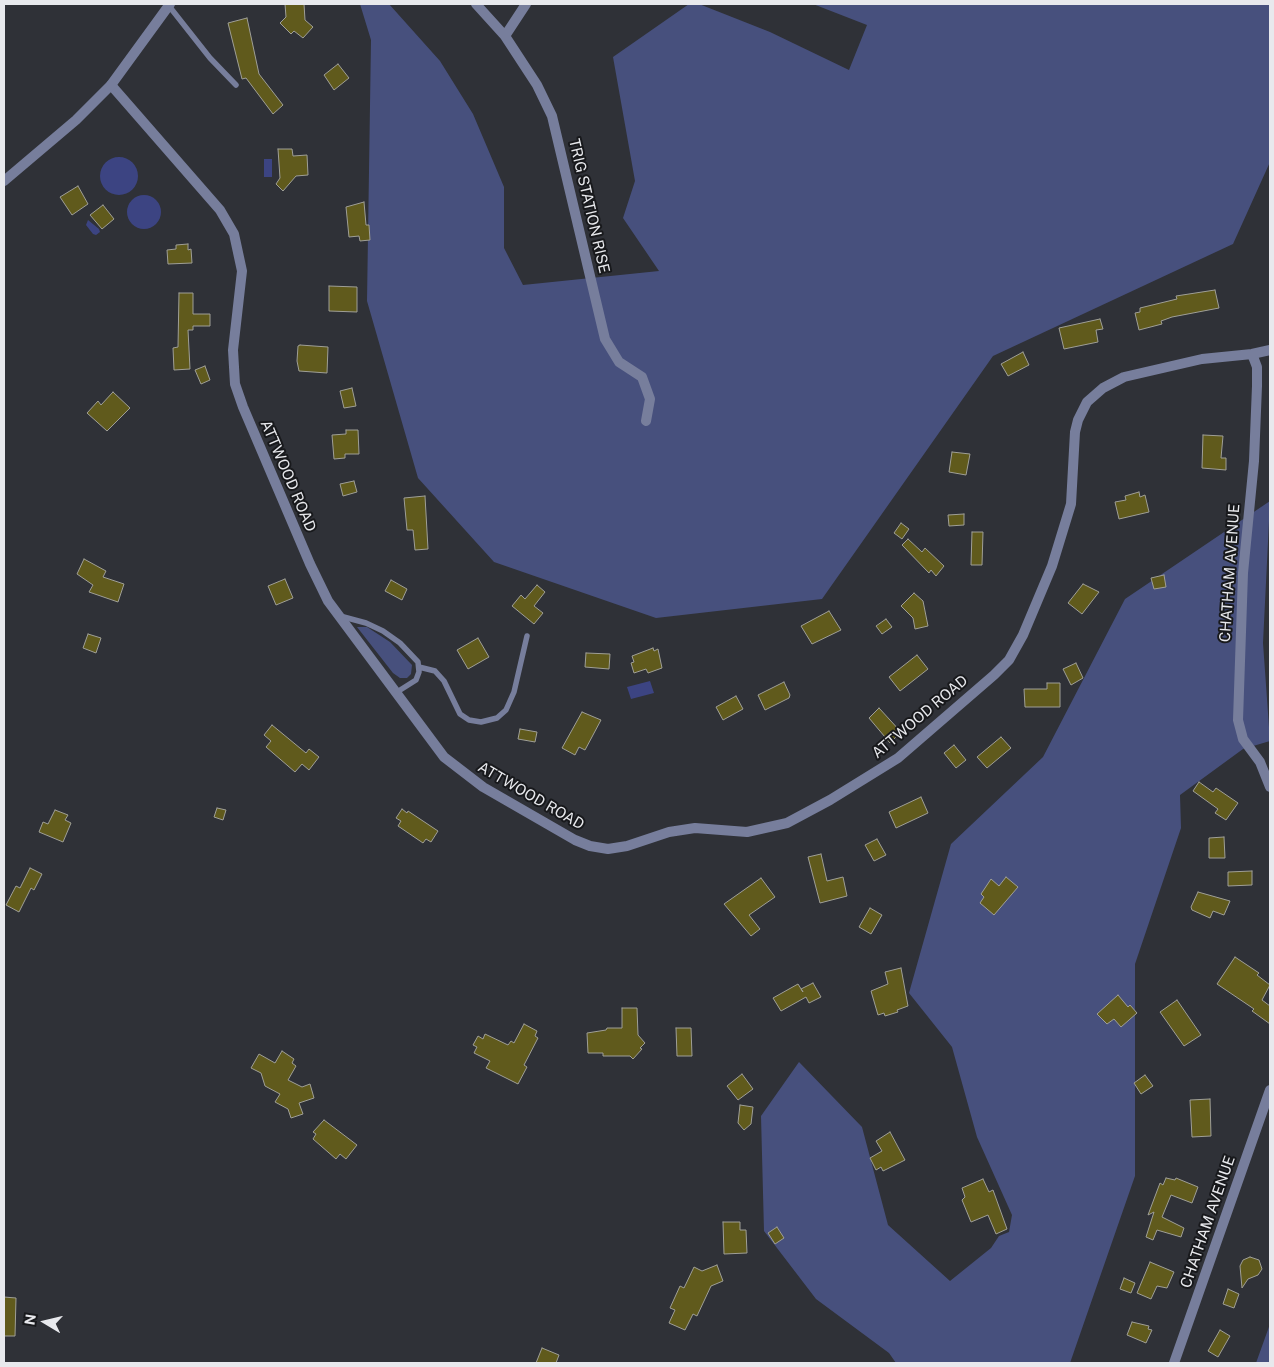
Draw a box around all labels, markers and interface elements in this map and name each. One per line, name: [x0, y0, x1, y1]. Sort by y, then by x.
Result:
street label: TRIG STATION RISE: [565, 137, 613, 275]
street label: ATTWOOD ROAD: [256, 417, 320, 535]
street label: CHATHAM AVENUE: [1216, 503, 1244, 643]
street label: ATTWOOD ROAD: [868, 672, 972, 762]
street label: ATTWOOD ROAD: [475, 758, 587, 834]
street label: CHATHAM AVENUE: [1177, 1154, 1239, 1290]
north arrow: [20, 1297, 70, 1347]
text: N: [21, 1313, 39, 1326]

